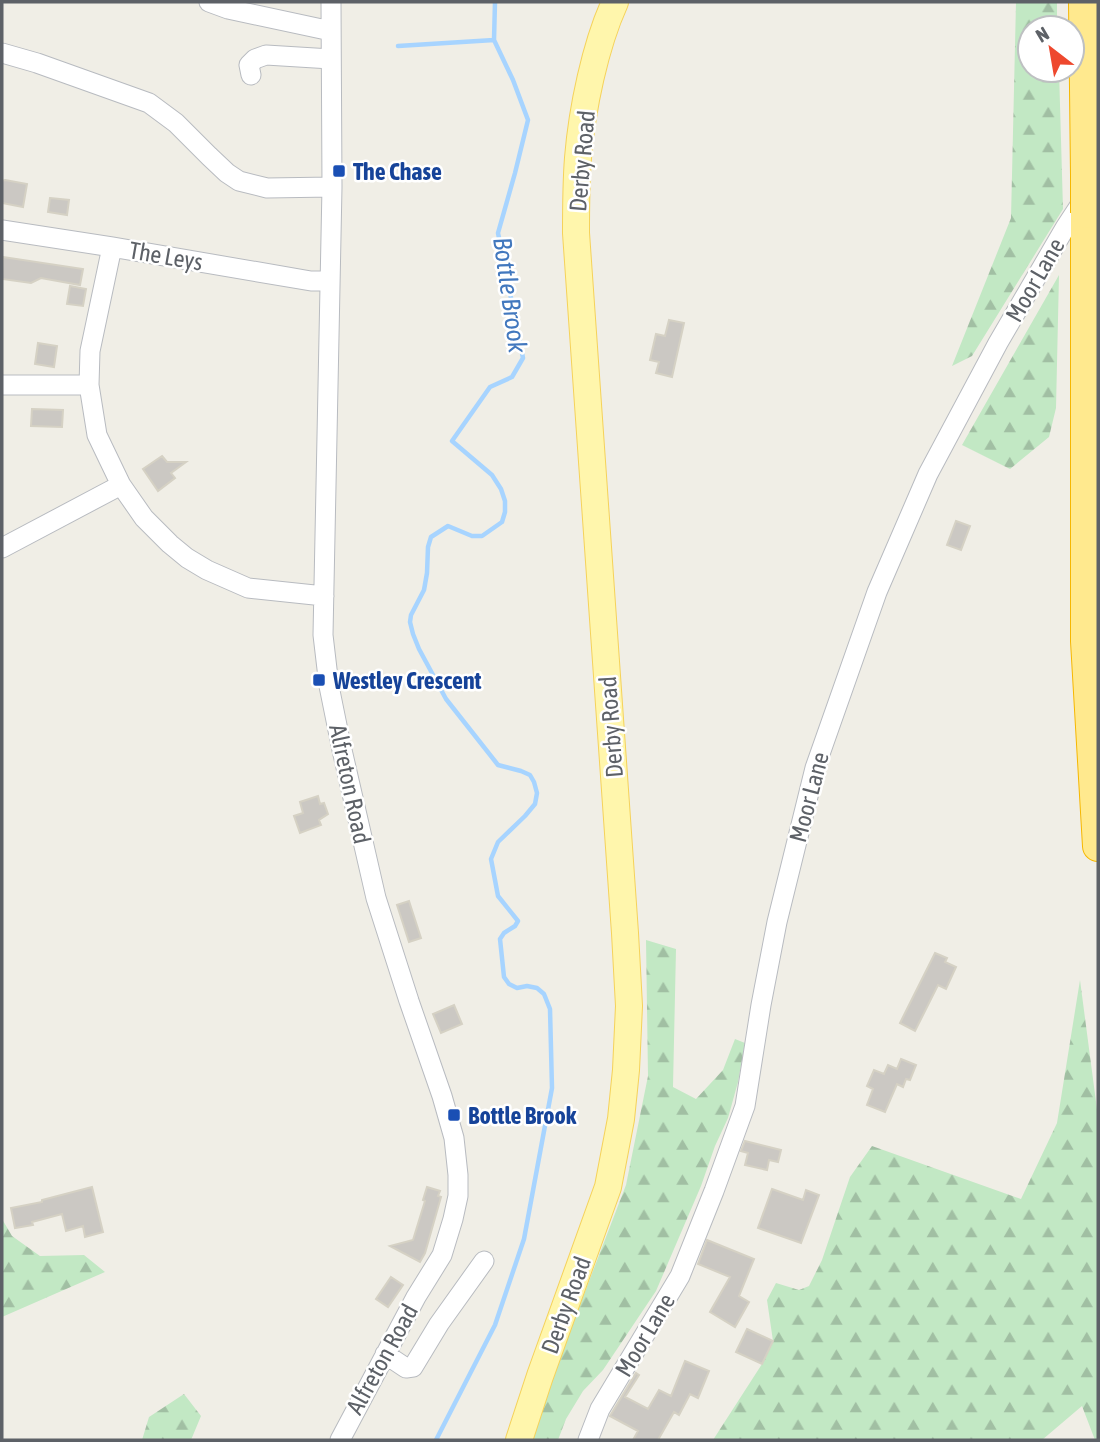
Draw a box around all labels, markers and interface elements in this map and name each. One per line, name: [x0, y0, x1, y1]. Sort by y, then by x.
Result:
north arrow: [1016, 14, 1086, 84]
text: N: [1032, 22, 1053, 47]
street label: Derby Road: [564, 109, 600, 213]
place label: The Chase: [353, 158, 442, 185]
marker: The Chase: [331, 163, 347, 179]
street label: Moor Lane: [1000, 233, 1070, 327]
water label: Bottle Brook: [487, 235, 533, 355]
street label: The Leys: [127, 236, 205, 276]
place label: Westley Crescent: [332, 667, 482, 694]
marker: Westley Crescent: [311, 672, 327, 688]
street label: Derby Road: [594, 675, 628, 779]
street label: Alfreton Road: [324, 722, 376, 846]
street label: Moor Lane: [784, 749, 834, 845]
place label: Bottle Brook: [468, 1102, 577, 1129]
marker: Bottle Brook: [446, 1107, 462, 1123]
street label: Derby Road: [536, 1253, 596, 1357]
street label: Moor Lane: [610, 1289, 680, 1381]
street label: Alfreton Road: [341, 1299, 423, 1419]

